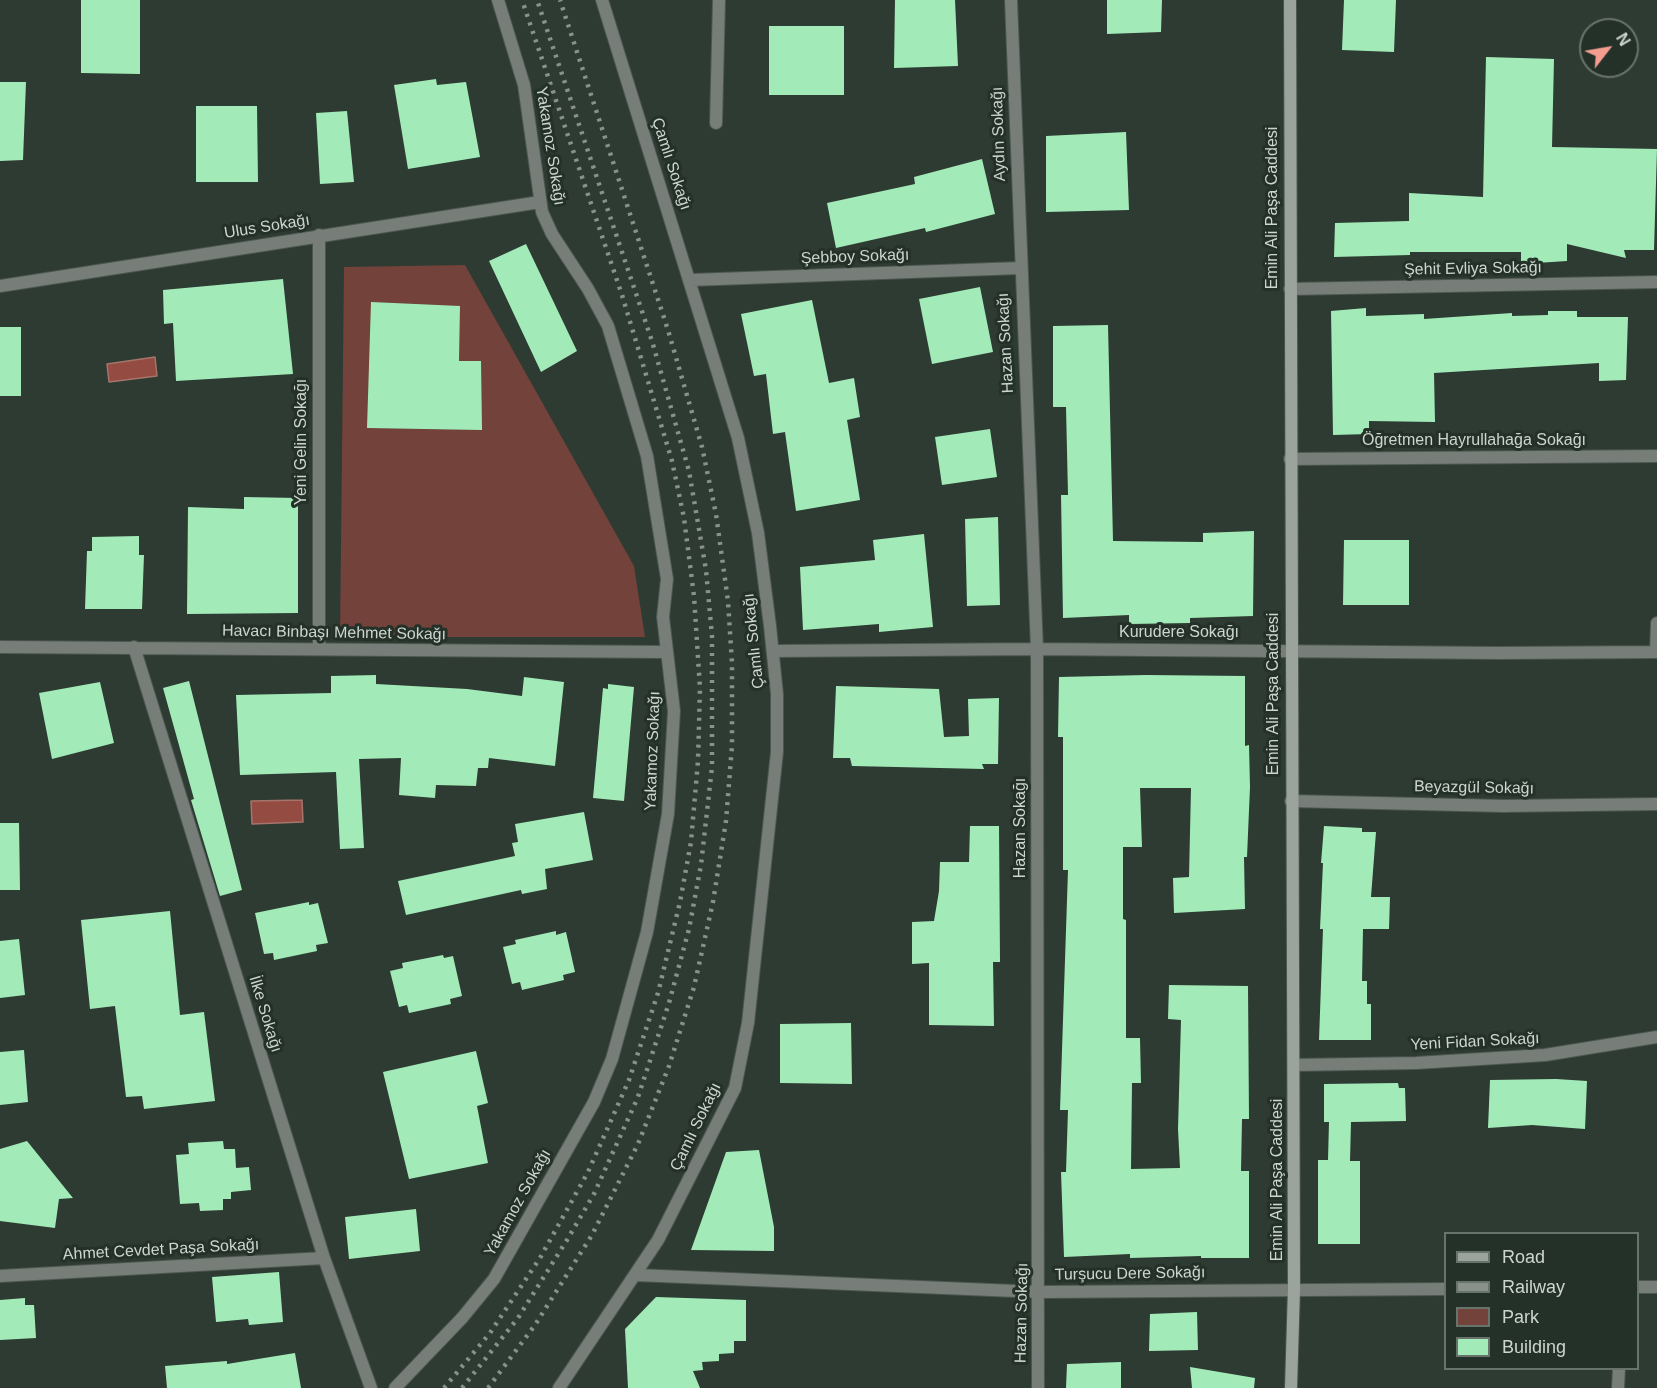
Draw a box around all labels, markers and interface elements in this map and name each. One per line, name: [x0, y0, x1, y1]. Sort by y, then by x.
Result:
north arrow: [1579, 18, 1639, 78]
text: N: [1613, 30, 1633, 49]
street label: Yakamoz Sokağı: [531, 85, 569, 207]
street label: Aydın Sokağı: [988, 86, 1010, 182]
street label: Çamlı Sokağı: [647, 115, 695, 213]
street label: Emin Ali Paşa Caddesi: [1263, 127, 1283, 289]
street label: Ulus Sokağı: [223, 211, 311, 243]
street label: Şebboy Sokağı: [800, 246, 910, 268]
street label: Şehit Evliya Sokağı: [1404, 258, 1542, 280]
street label: Hazan Sokağı: [994, 292, 1018, 394]
street label: Yeni Gelin Sokağı: [292, 379, 312, 505]
street label: Öğretmen Hayrullahağa Sokağı: [1362, 431, 1586, 451]
street label: Çamlı Sokağı: [739, 592, 769, 690]
street label: Emin Ali Paşa Caddesi: [1264, 613, 1284, 775]
street label: Havacı Binbaşı Mehmet Sokağı: [222, 621, 446, 645]
street label: Kurudere Sokağı: [1119, 623, 1239, 643]
street label: Yakamoz Sokağı: [641, 691, 665, 811]
street label: Beyazgül Sokağı: [1414, 777, 1534, 799]
street label: Hazan Sokağı: [1011, 778, 1031, 878]
street label: İlke Sokağı: [244, 973, 286, 1055]
street label: Yeni Fidan Sokağı: [1410, 1029, 1540, 1055]
street label: Çamlı Sokağı: [666, 1080, 726, 1174]
street label: Emin Ali Paşa Caddesi: [1268, 1099, 1288, 1261]
street label: Yakamoz Sokağı: [481, 1146, 555, 1260]
legend: [1444, 1232, 1639, 1370]
street label: Ahmet Cevdet Paşa Sokağı: [62, 1235, 260, 1265]
text: Road: [1502, 1247, 1545, 1267]
street label: Hazan Sokağı: [1012, 1263, 1032, 1363]
street label: Turşucu Dere Sokağı: [1055, 1263, 1205, 1285]
text: Railway: [1502, 1277, 1565, 1297]
text: Park: [1502, 1307, 1539, 1327]
text: Building: [1502, 1337, 1566, 1357]

